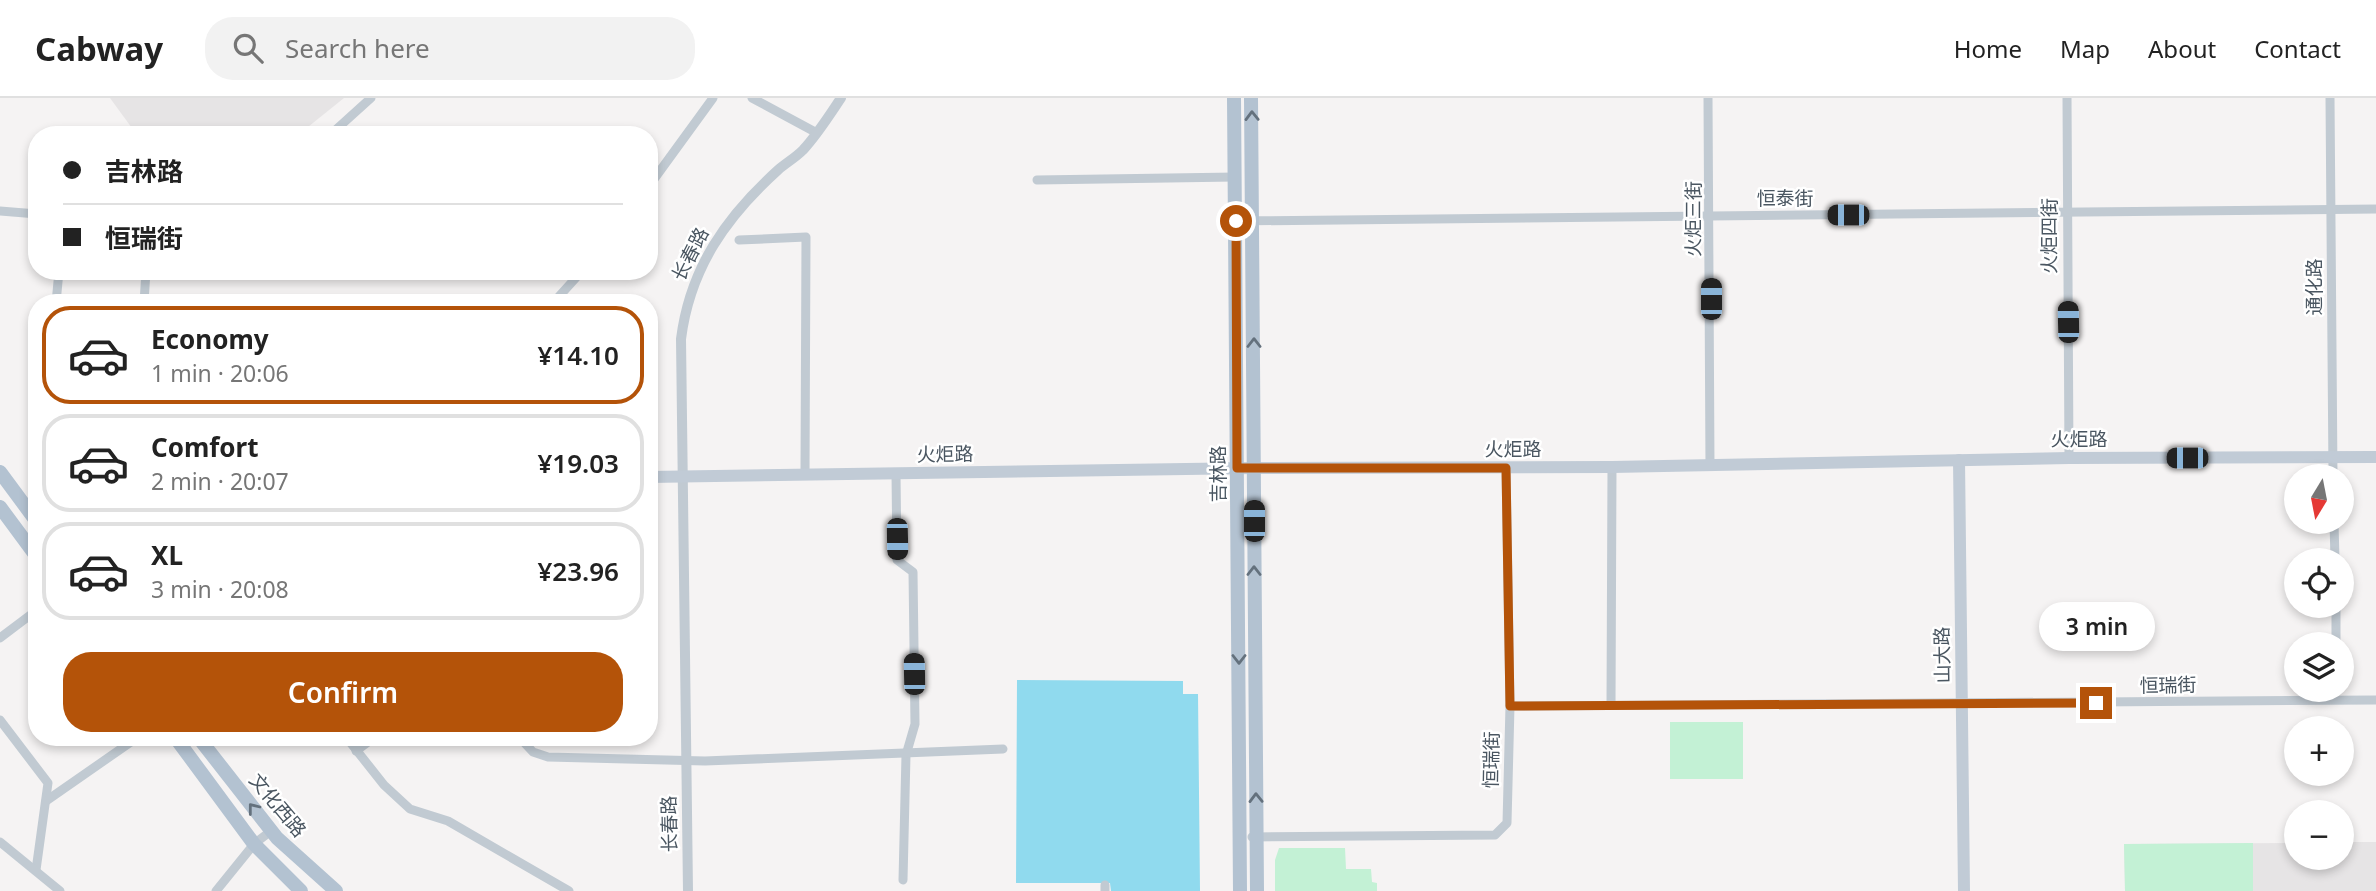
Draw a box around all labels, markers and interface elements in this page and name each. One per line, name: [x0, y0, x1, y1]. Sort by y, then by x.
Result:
search box: [205, 17, 695, 80]
text: Cabway: [35, 26, 163, 71]
icon: search: [229, 29, 267, 67]
text: Search here: [285, 30, 430, 66]
text: Home: [1954, 32, 2022, 65]
text: Map: [2060, 32, 2110, 65]
text: About: [2148, 32, 2216, 65]
text: Contact: [2254, 32, 2341, 65]
one-way arrow: [1244, 110, 1259, 121]
text: 吉林路: [105, 153, 183, 189]
street label: 火炬三街: [1680, 181, 1706, 257]
street label: 恒泰街: [1756, 185, 1814, 211]
street label: 火炬四街: [2036, 198, 2062, 274]
route start: [1220, 205, 1252, 237]
car: [1828, 205, 1870, 226]
text: 恒瑞街: [105, 220, 183, 256]
street label: 长春路: [665, 223, 715, 285]
street label: 通化路: [2301, 258, 2327, 316]
car: [1701, 278, 1722, 320]
car: [2058, 301, 2079, 343]
text: Economy: [151, 321, 269, 357]
icon: car: [67, 324, 130, 387]
text: ¥14.10: [537, 337, 619, 373]
one-way arrow: [1246, 338, 1262, 348]
text: 1 min · 20:06: [151, 357, 289, 389]
street label: 火炬路: [2050, 426, 2108, 452]
text: Comfort: [151, 429, 259, 465]
icon: car: [67, 432, 130, 495]
street label: 火炬路: [1484, 436, 1542, 462]
street label: 火炬路: [916, 441, 974, 467]
text: ¥19.03: [537, 445, 619, 481]
street label: 吉林路: [1205, 445, 1231, 503]
car: [2167, 448, 2209, 469]
north arrow: [2284, 464, 2354, 534]
map controls: [2284, 464, 2354, 870]
text: 2 min · 20:07: [151, 465, 289, 497]
car: [1244, 500, 1265, 542]
car: [887, 518, 908, 560]
text: XL: [151, 537, 183, 573]
icon: car: [67, 540, 130, 603]
button: locate: [2284, 548, 2354, 618]
text: ¥23.96: [537, 553, 619, 589]
one-way arrow: [1246, 565, 1262, 576]
text: 3 min · 20:08: [151, 573, 289, 605]
callout: 3 min: [2038, 602, 2154, 650]
text: 3 min: [2066, 610, 2128, 642]
street label: 山大路: [1929, 626, 1955, 684]
button: layers: [2284, 632, 2354, 702]
button: Confirm: [63, 652, 623, 732]
car: [904, 653, 925, 695]
one-way arrow: [1231, 654, 1247, 665]
street label: 恒瑞街: [2139, 672, 2197, 698]
route end: [2080, 687, 2112, 719]
button: +: [2284, 716, 2354, 786]
street label: 恒瑞街: [1478, 731, 1504, 789]
street label: 文化西路: [244, 768, 312, 842]
one-way arrow: [1248, 793, 1264, 803]
street label: 长春路: [656, 795, 682, 853]
button: −: [2284, 800, 2354, 870]
one-way arrow: [249, 803, 262, 816]

